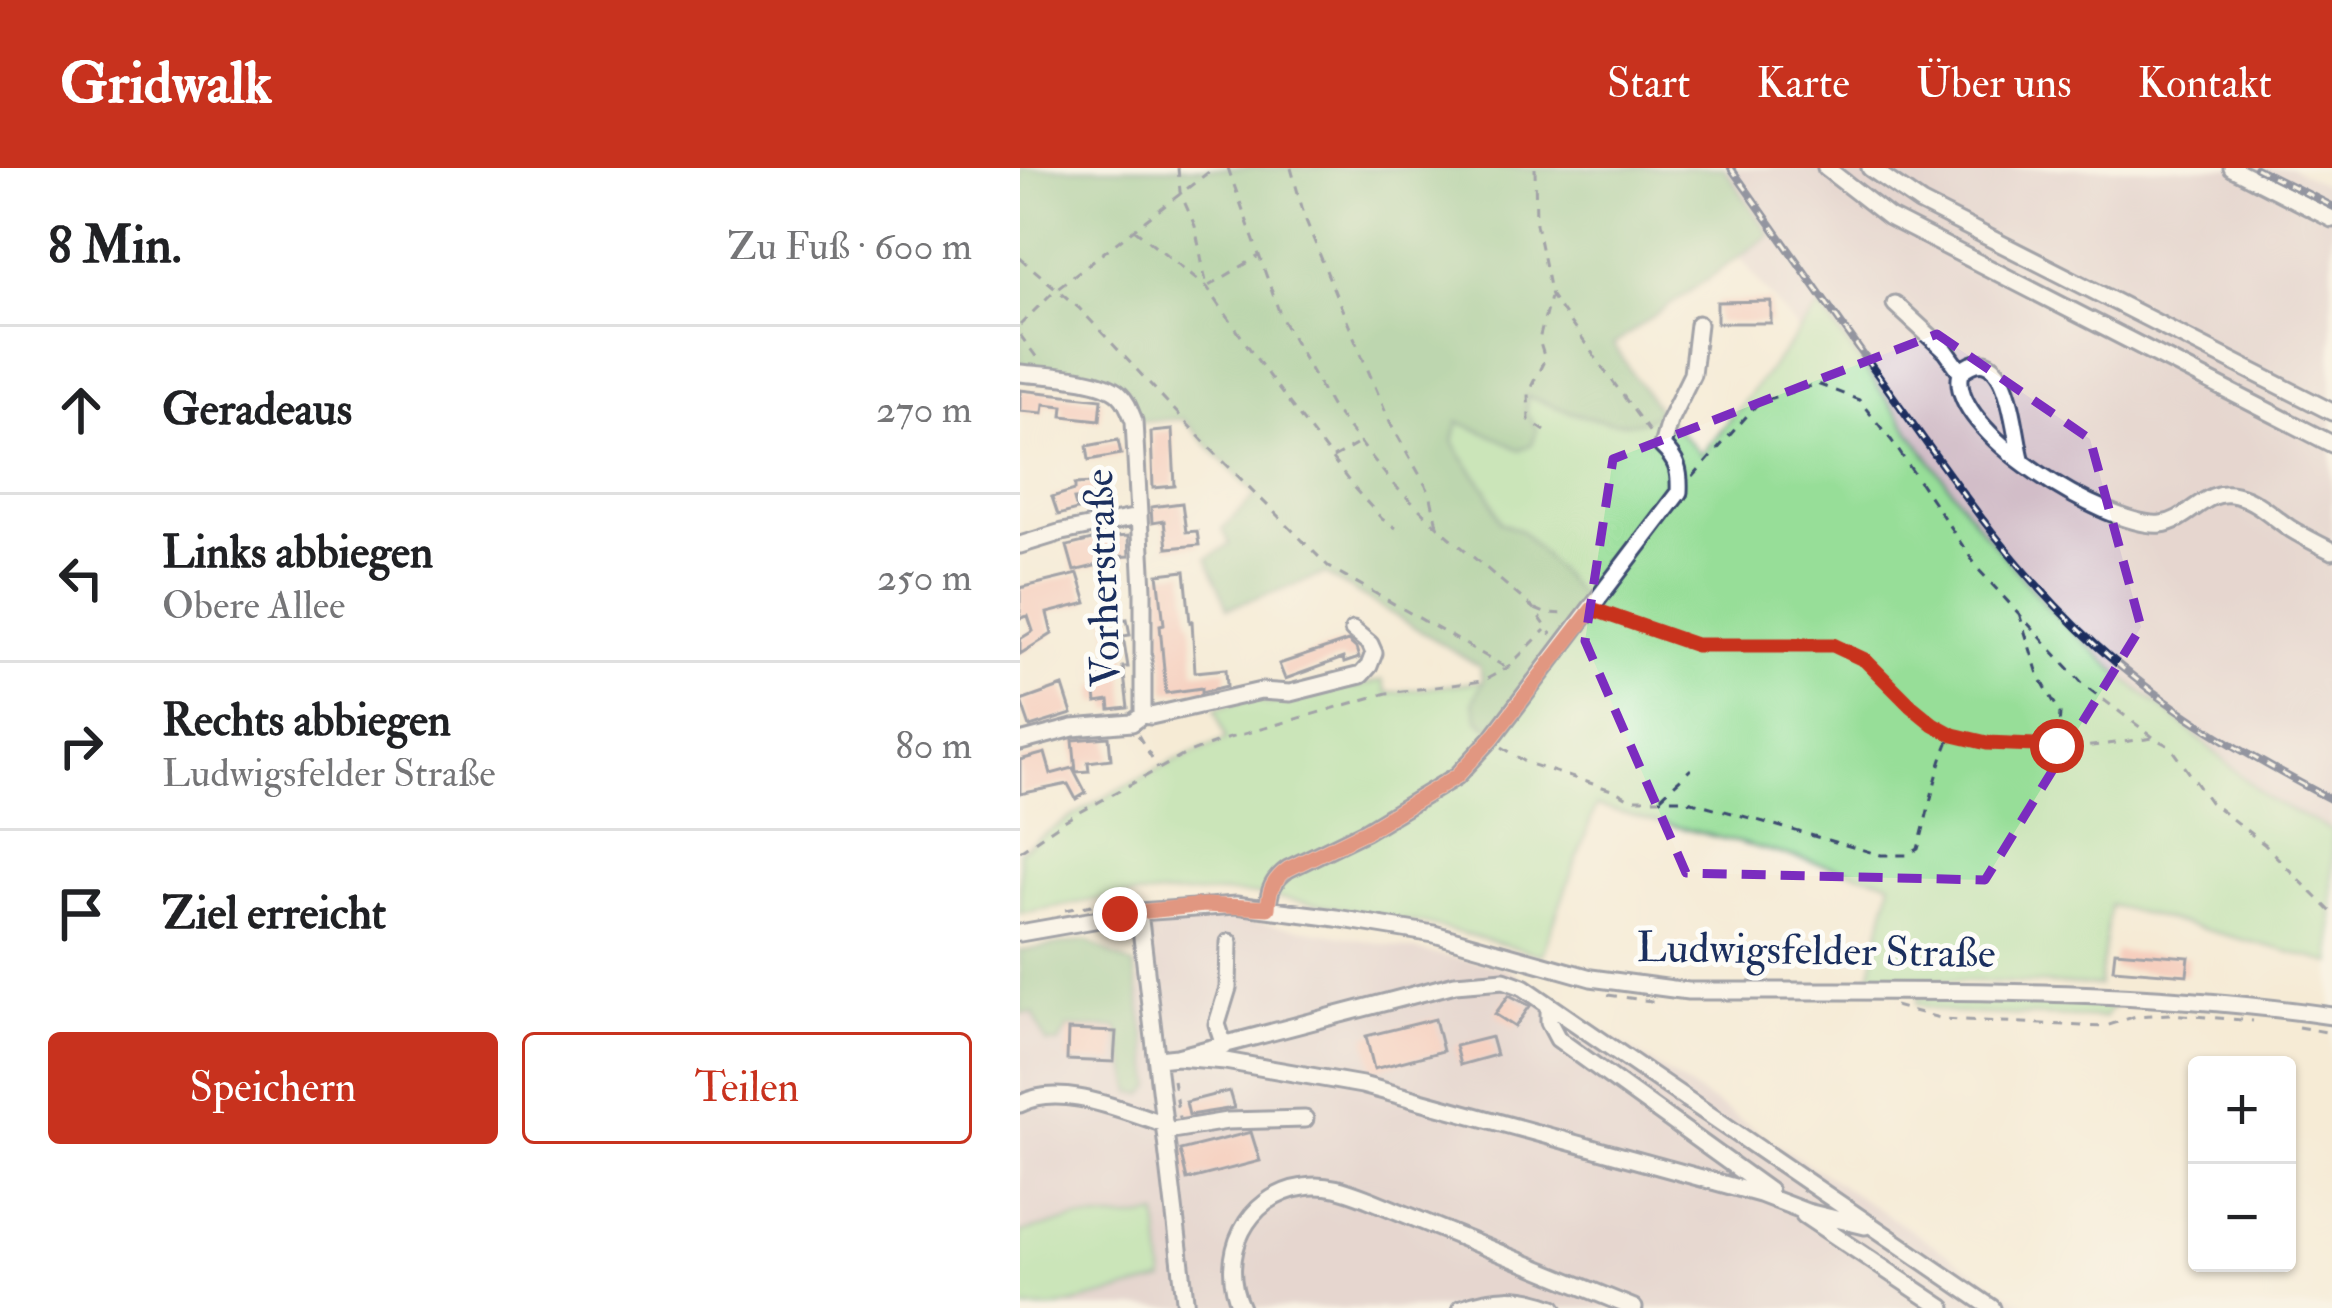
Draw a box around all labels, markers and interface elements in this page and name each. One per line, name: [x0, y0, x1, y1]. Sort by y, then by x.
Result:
text: Gridwalk: [60, 48, 272, 120]
text: Start: [1607, 58, 1690, 110]
text: Karte: [1756, 58, 1850, 110]
text: Über uns: [1916, 58, 2072, 110]
text: Kontakt: [2138, 58, 2272, 110]
text: 8 Min.: [48, 214, 182, 278]
text: Zu Fuß · 600 m: [727, 222, 972, 271]
icon: ahead: [48, 377, 114, 443]
text: Geradeaus: [162, 382, 352, 438]
text: 270 m: [876, 385, 972, 434]
street label: Vorherstraße: [1073, 468, 1133, 688]
text: Links abbiegen: [162, 525, 433, 581]
icon: left: [48, 545, 114, 611]
text: 250 m: [877, 553, 972, 602]
text: Obere Allee: [162, 581, 345, 630]
text: Rechts abbiegen: [162, 693, 451, 749]
icon: right: [48, 713, 114, 779]
route start: [2030, 719, 2084, 773]
text: 80 m: [895, 721, 972, 770]
text: Ludwigsfelder Straße: [162, 749, 495, 798]
icon: arrive: [48, 881, 114, 947]
text: Ziel erreicht: [162, 886, 386, 942]
route end: [1093, 887, 1147, 941]
street label: Ludwigsfelder Straße: [1636, 922, 1996, 980]
button: Speichern: [48, 1032, 498, 1144]
button: Teilen: [522, 1032, 972, 1144]
map controls: [2188, 1056, 2296, 1272]
button: +: [2188, 1056, 2296, 1164]
button: −: [2188, 1164, 2296, 1272]

